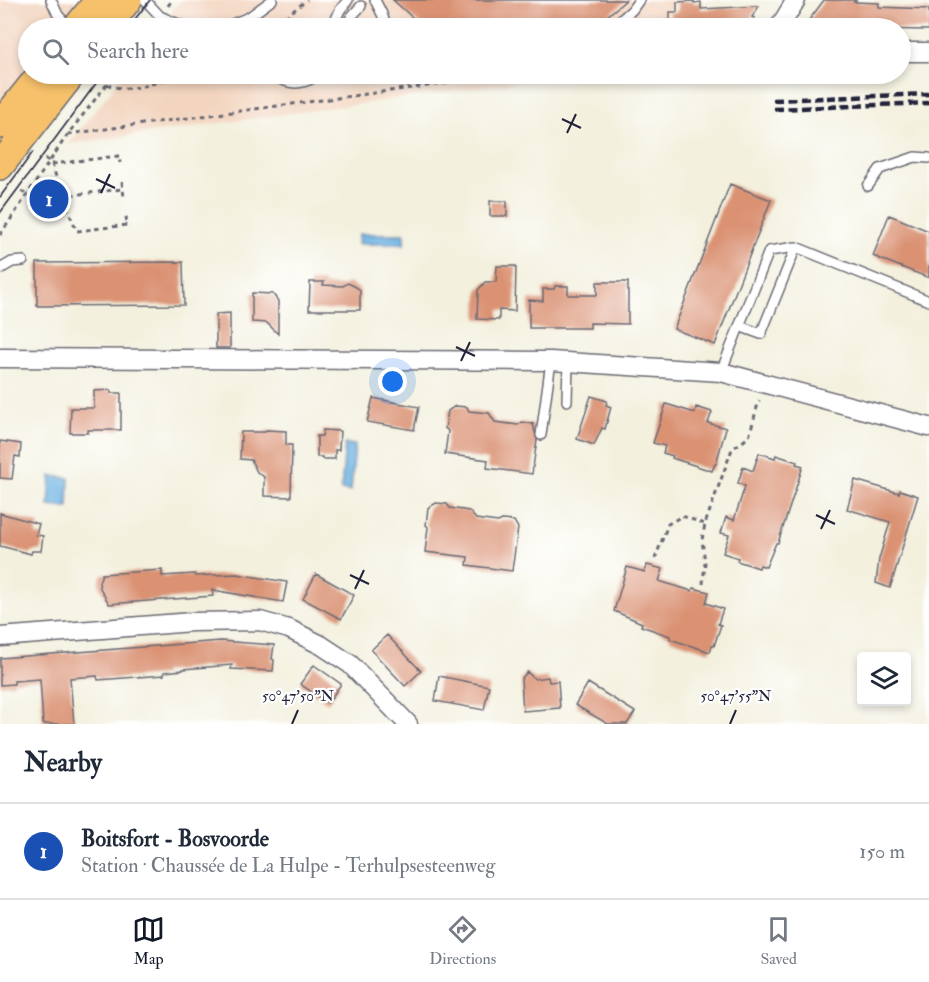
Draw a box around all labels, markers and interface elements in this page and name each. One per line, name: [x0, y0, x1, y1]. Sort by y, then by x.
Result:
search box: [18, 18, 911, 84]
icon: search: [39, 35, 72, 68]
text: Search here: [87, 37, 189, 65]
pin: 1: [29, 176, 68, 222]
your location: [378, 367, 407, 396]
map controls: [857, 652, 911, 706]
button: layers: [857, 652, 911, 706]
text: 50°47'50"N: [262, 687, 335, 706]
text: 50°47'55"N: [700, 687, 772, 706]
text: Nearby: [24, 747, 102, 779]
text: Boitsfort - Bosvoorde: [81, 825, 269, 853]
text: 1: [40, 839, 47, 864]
text: 150 m: [859, 839, 905, 864]
text: Station · Chaussée de La Hulpe - Terhulpsesteenweg: [81, 853, 495, 878]
tab: Map: [132, 913, 165, 969]
tab: Directions: [429, 913, 496, 969]
tab: Saved: [760, 913, 797, 969]

